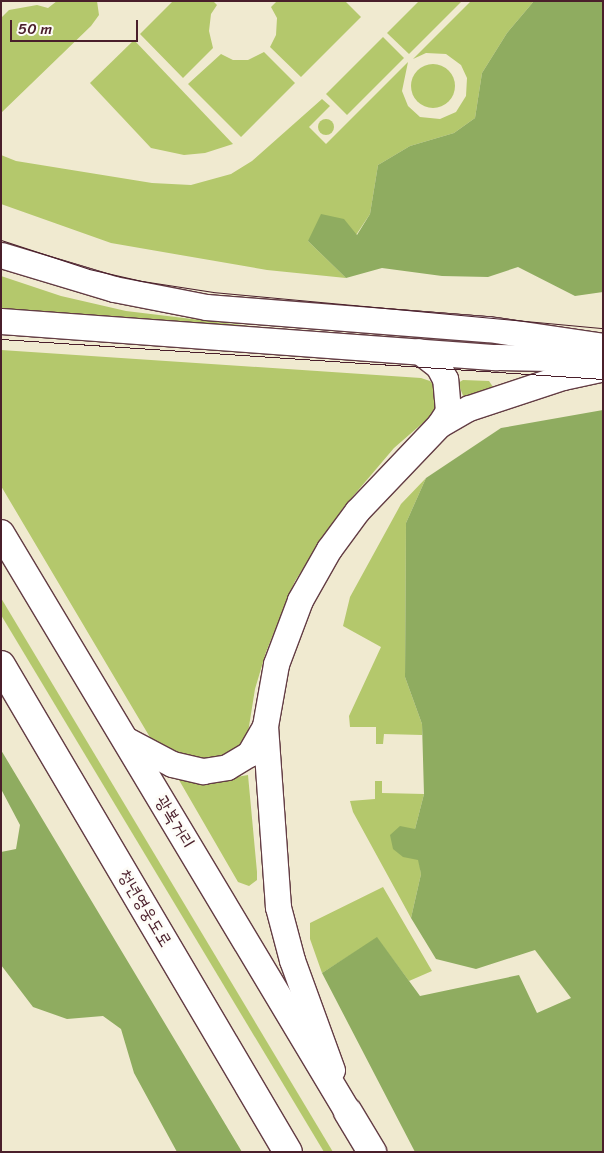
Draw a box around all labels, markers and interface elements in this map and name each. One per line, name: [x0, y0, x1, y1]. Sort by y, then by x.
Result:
scale bar: [12, 10, 140, 42]
text: 50 m: [18, 16, 52, 42]
street label: 광복거리: [151, 792, 199, 852]
street label: 청년영웅도로: [113, 865, 177, 951]

